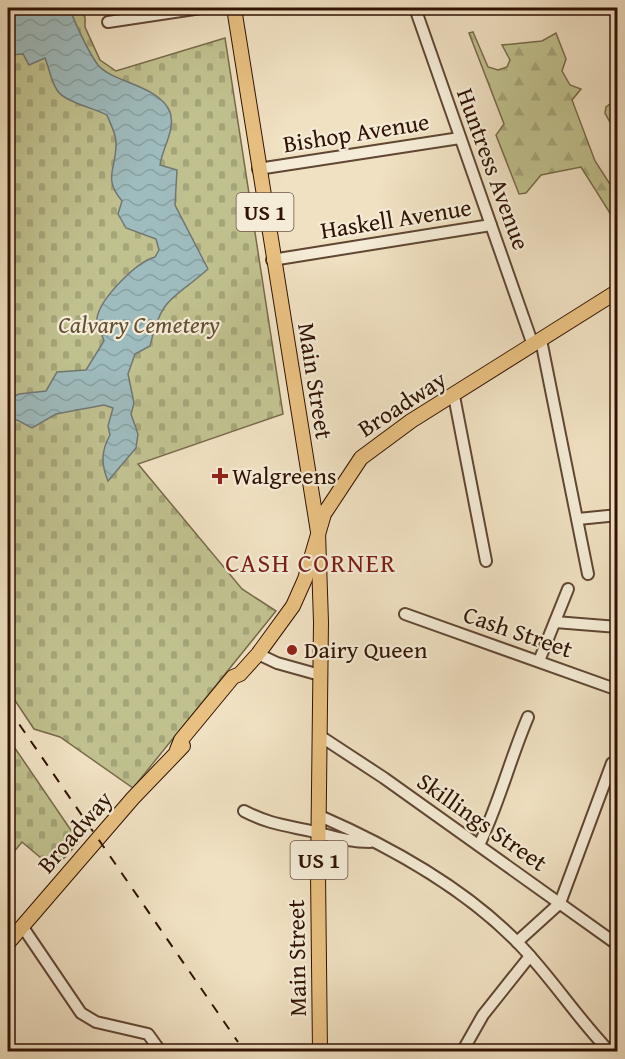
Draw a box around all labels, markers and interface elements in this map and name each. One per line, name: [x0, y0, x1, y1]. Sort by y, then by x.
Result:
street label: Huntress Avenue: [448, 83, 539, 255]
street label: Bishop Avenue: [280, 104, 432, 161]
street label: Haskell Avenue: [318, 189, 474, 248]
road number: US 1: [236, 193, 294, 231]
park label: Calvary Cemetery: [58, 307, 220, 342]
street label: Main Street: [289, 320, 342, 442]
street label: Broadway: [350, 362, 453, 445]
place label: Walgreens: [232, 458, 337, 493]
marker: Walgreens: [213, 469, 227, 483]
district label: CASH CORNER: [225, 543, 397, 582]
street label: Cash Street: [459, 597, 578, 667]
place label: Dairy Queen: [304, 632, 428, 667]
marker: Dairy Queen: [285, 643, 299, 657]
street label: Skillings Street: [410, 764, 555, 880]
street label: Broadway: [29, 783, 120, 881]
road number: US 1: [290, 841, 348, 879]
street label: Main Street: [278, 899, 315, 1017]

